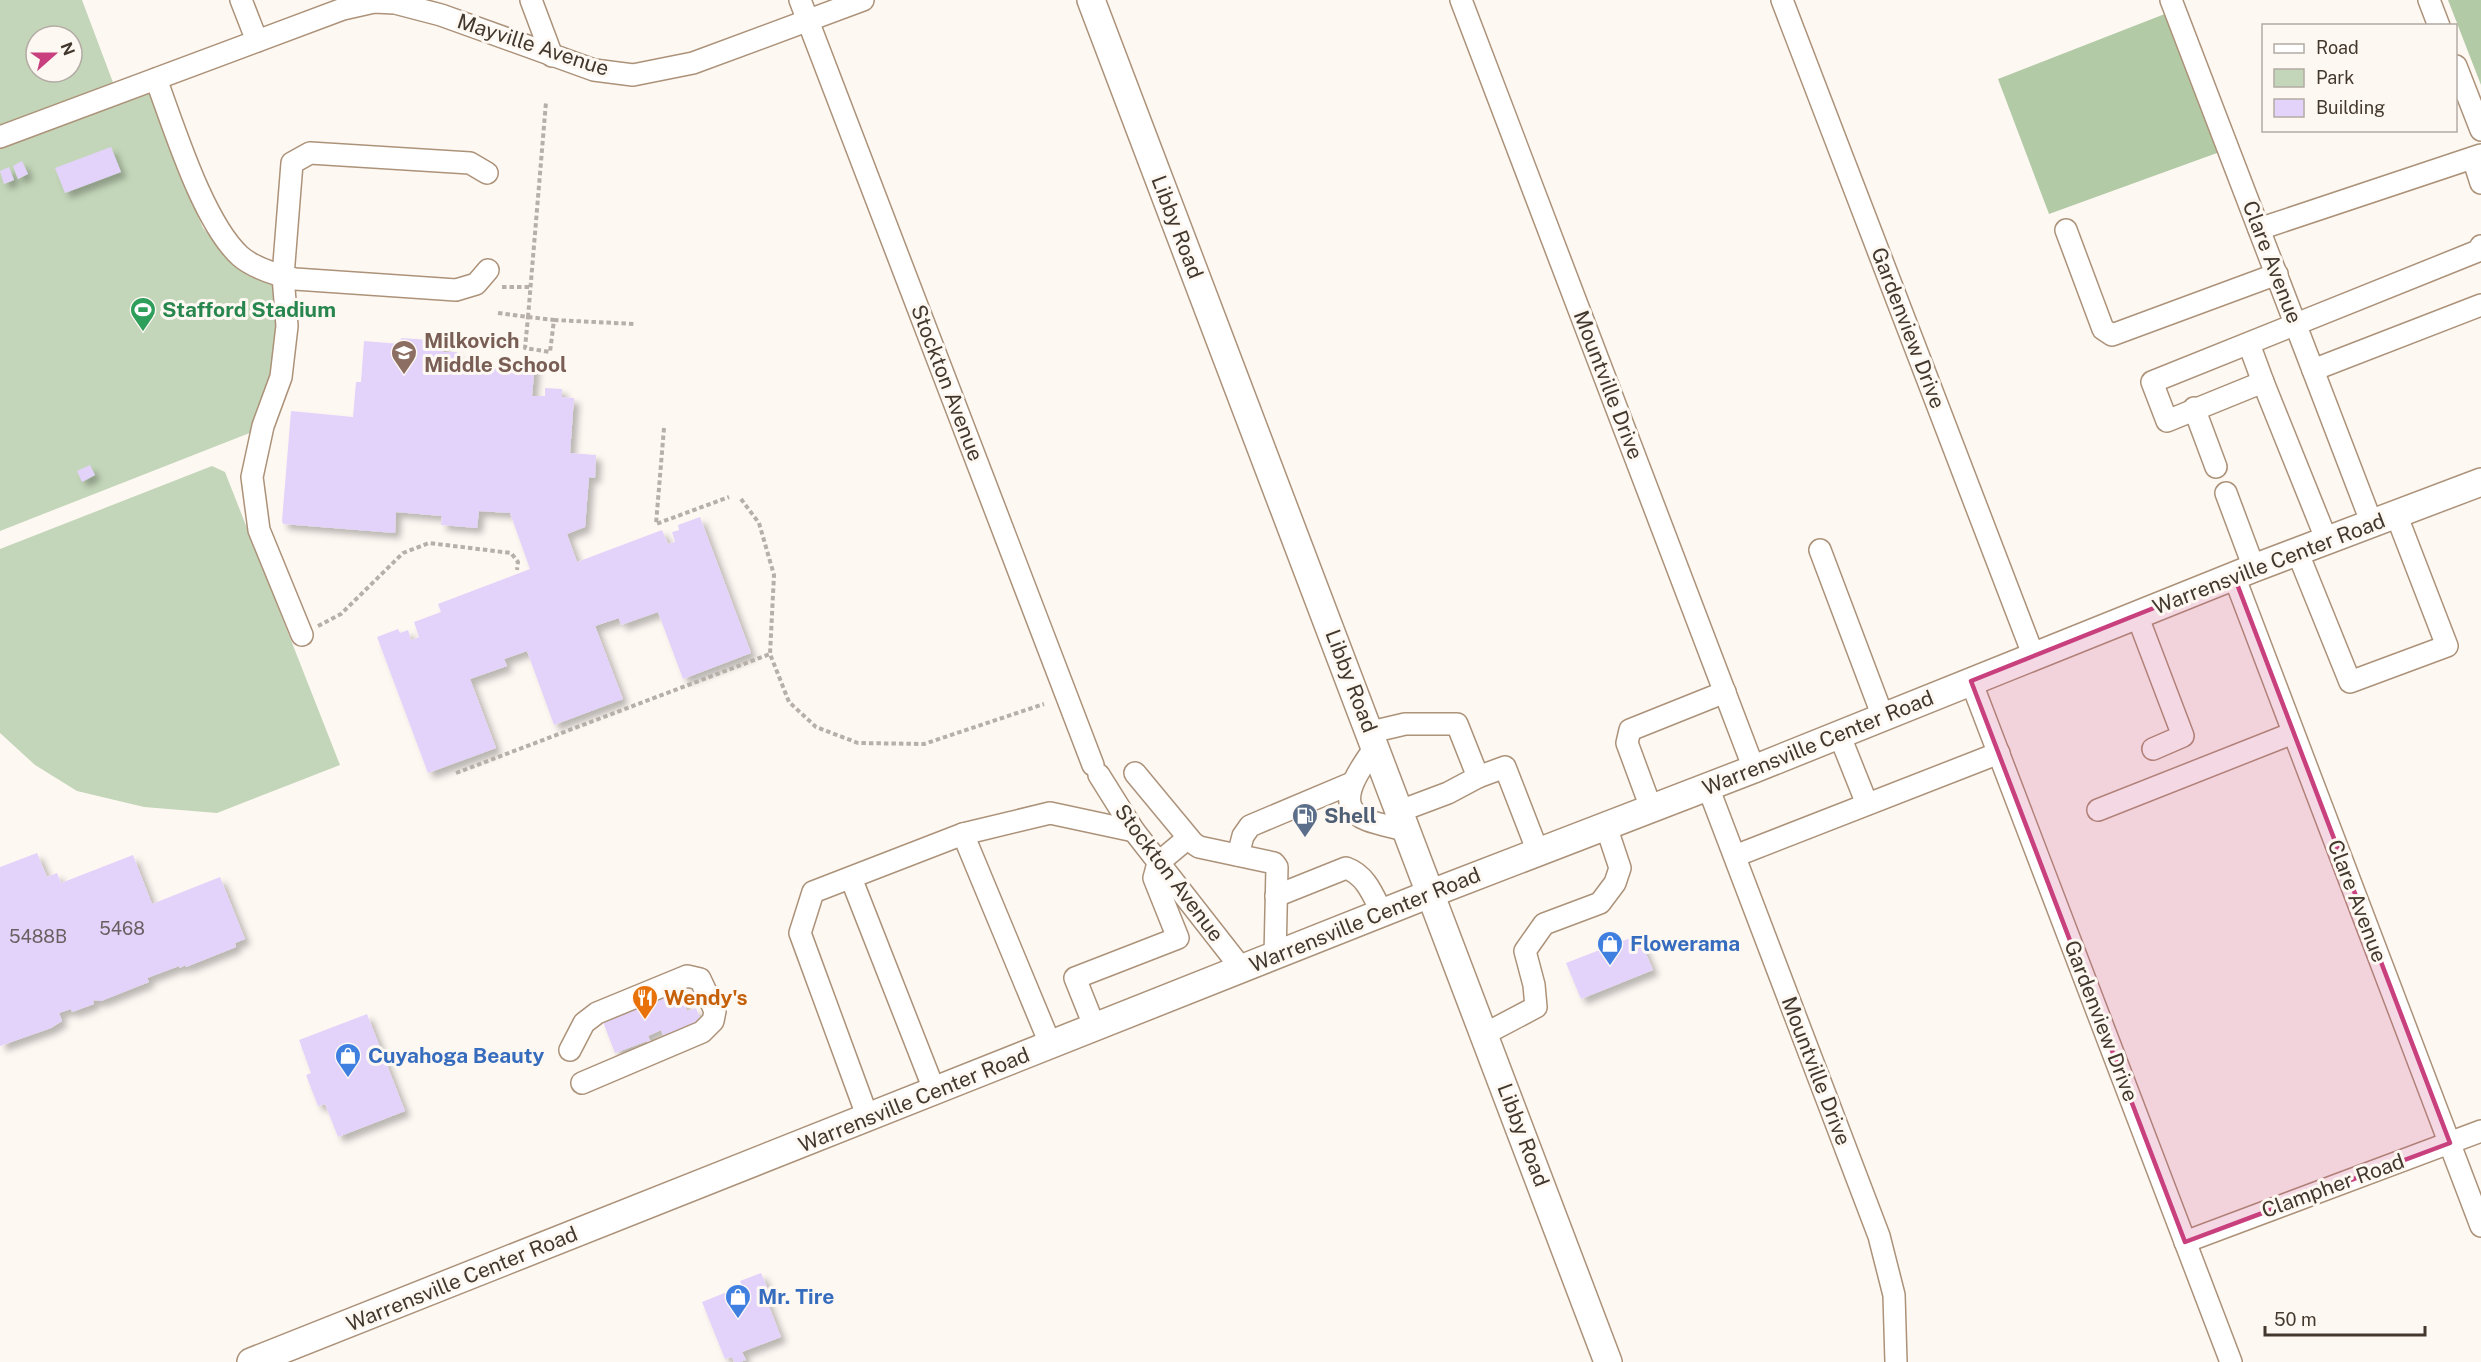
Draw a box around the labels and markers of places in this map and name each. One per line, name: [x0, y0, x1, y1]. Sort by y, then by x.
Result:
sports icon: Stafford Stadium: [128, 295, 158, 333]
place label: Stafford Stadium: [162, 297, 336, 322]
place label: Milkovich Middle School: [424, 328, 567, 377]
school or university icon: Milkovich Middle School: [389, 338, 419, 376]
fuel station icon: Shell: [1290, 801, 1320, 839]
place label: Shell: [1324, 803, 1377, 828]
shop icon: Flowerama: [1595, 929, 1625, 967]
place label: Flowerama: [1630, 931, 1740, 956]
restaurant icon: Wendy's: [630, 983, 660, 1021]
place label: Wendy's: [664, 985, 748, 1010]
shop icon: Cuyahoga Beauty: [333, 1041, 363, 1079]
place label: Cuyahoga Beauty: [368, 1043, 544, 1068]
shop icon: Mr. Tire: [723, 1282, 753, 1320]
place label: Mr. Tire: [758, 1284, 834, 1309]

